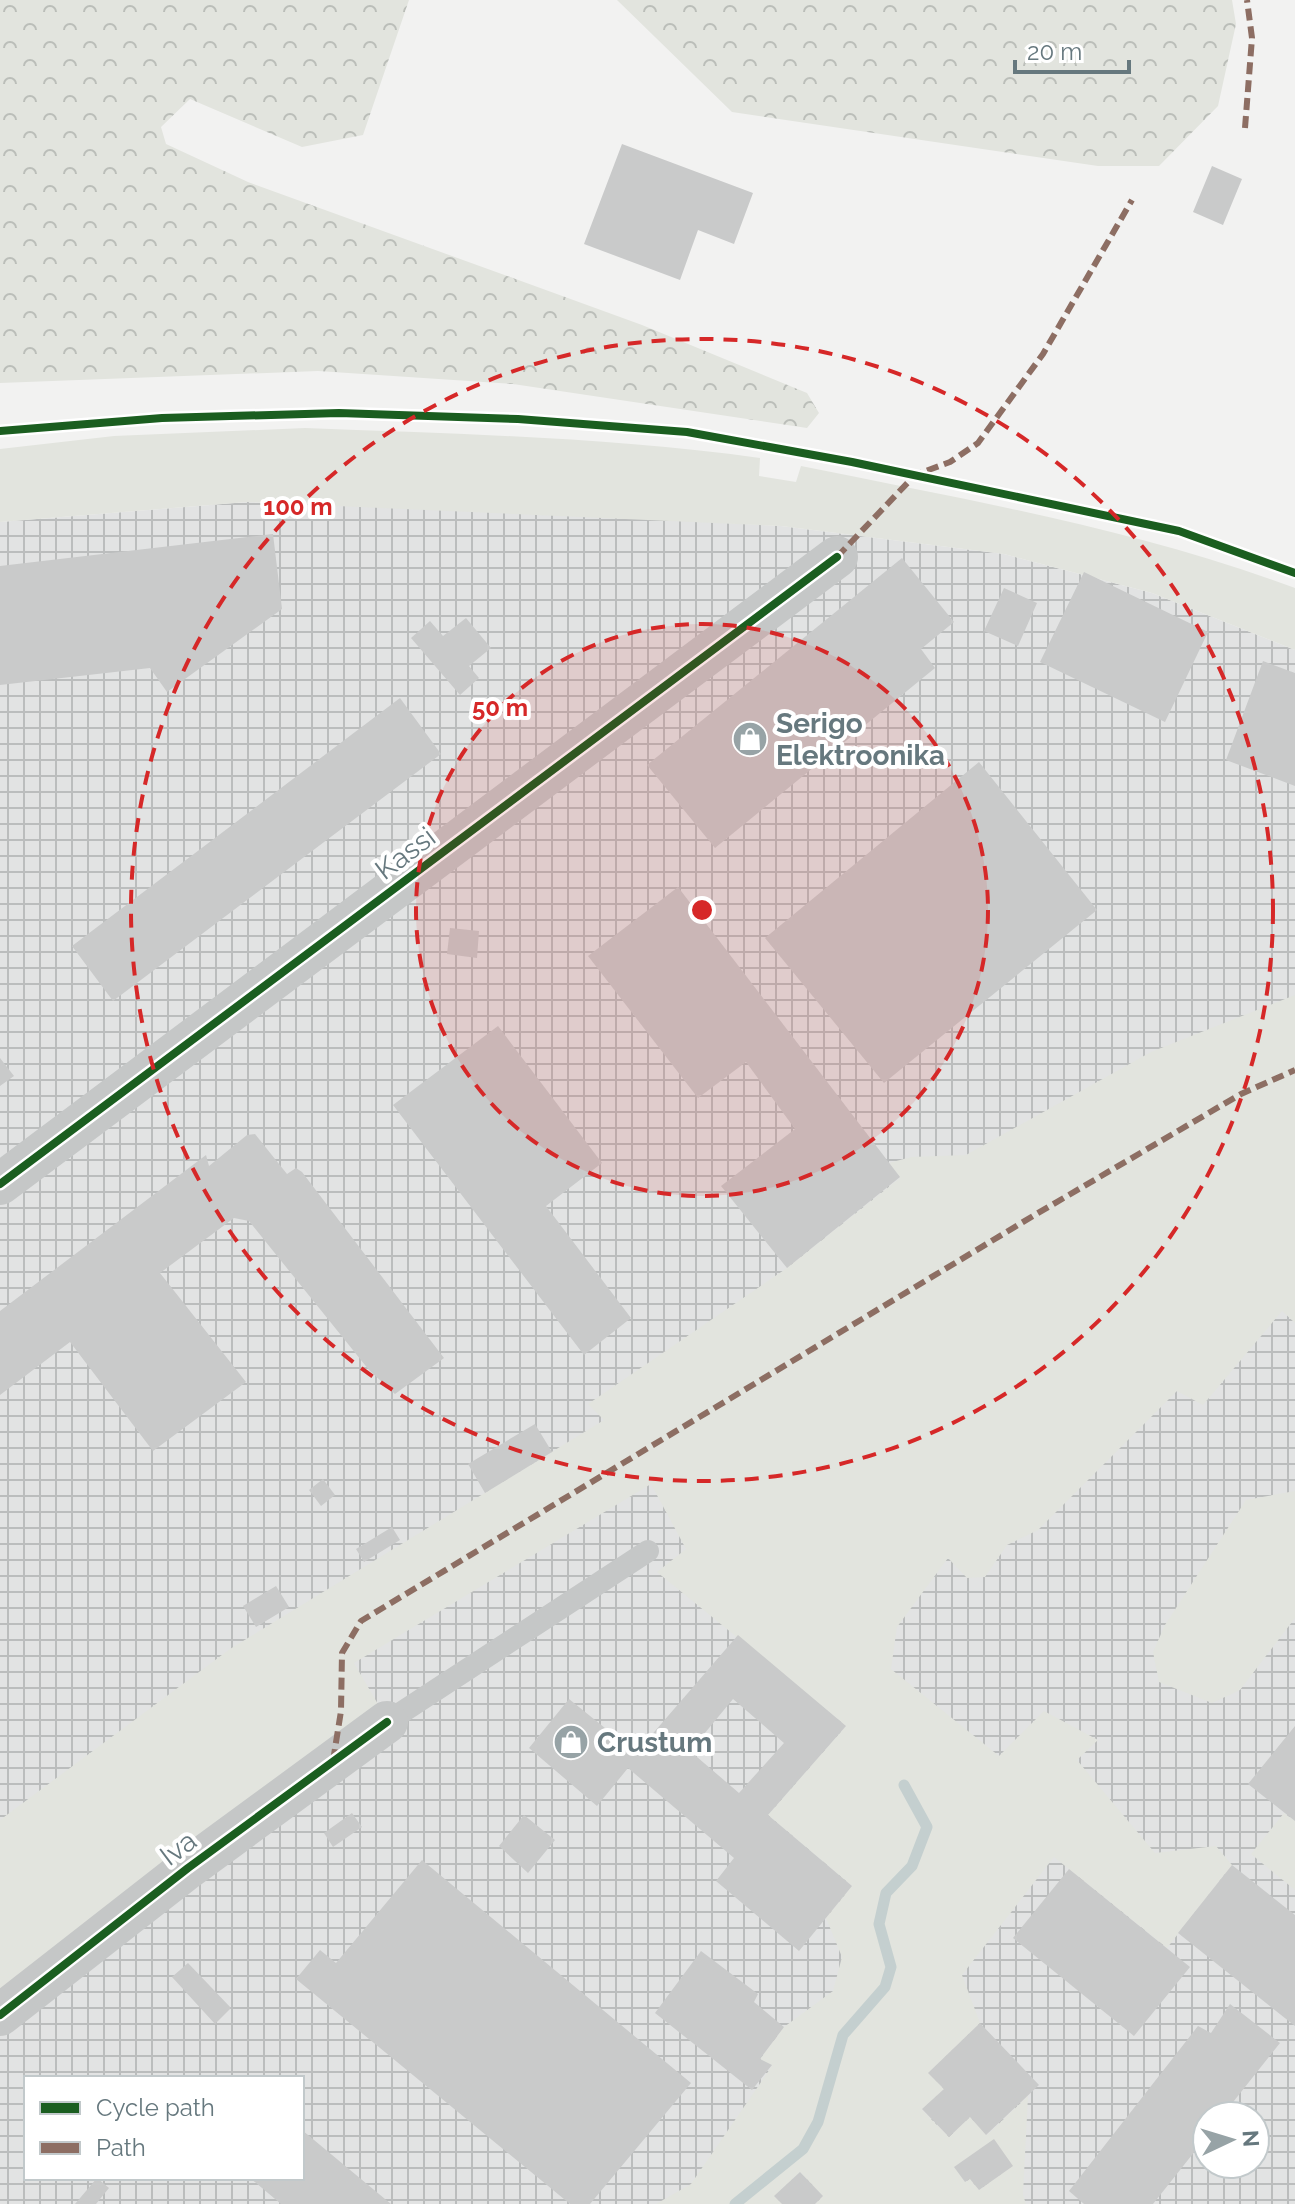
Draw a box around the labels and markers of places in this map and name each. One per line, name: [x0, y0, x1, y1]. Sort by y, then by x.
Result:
place label: Serigo Elektroonika: [776, 707, 945, 772]
shop icon: Serigo Elektroonika: [731, 720, 769, 758]
centre of rings: [688, 896, 716, 924]
shop icon: Crustum: [552, 1723, 590, 1761]
place label: Crustum: [597, 1726, 712, 1759]

